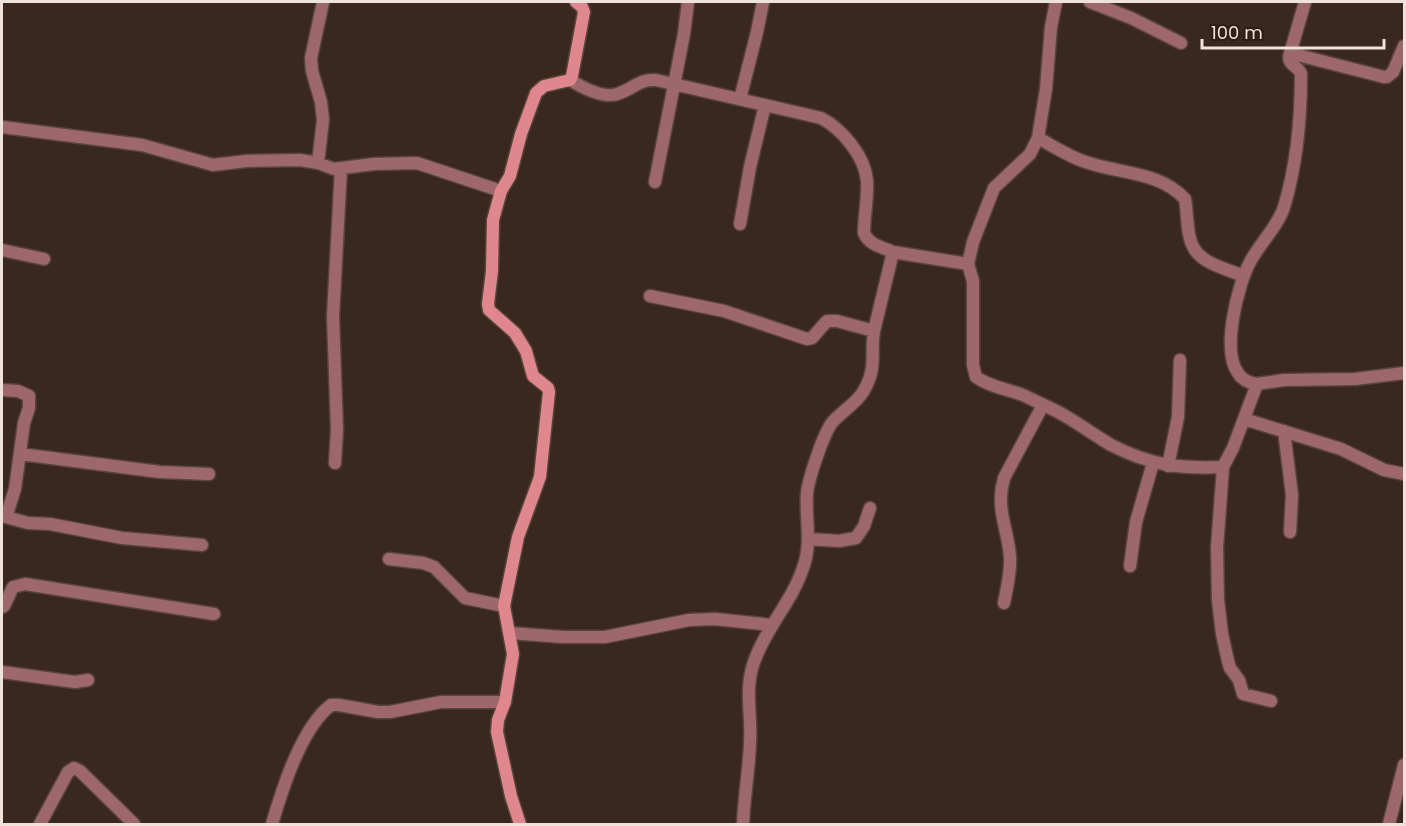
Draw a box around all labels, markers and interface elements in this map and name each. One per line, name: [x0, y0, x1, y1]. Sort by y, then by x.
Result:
scale bar: [1202, 12, 1384, 50]
text: 100 m: [1211, 20, 1263, 45]

